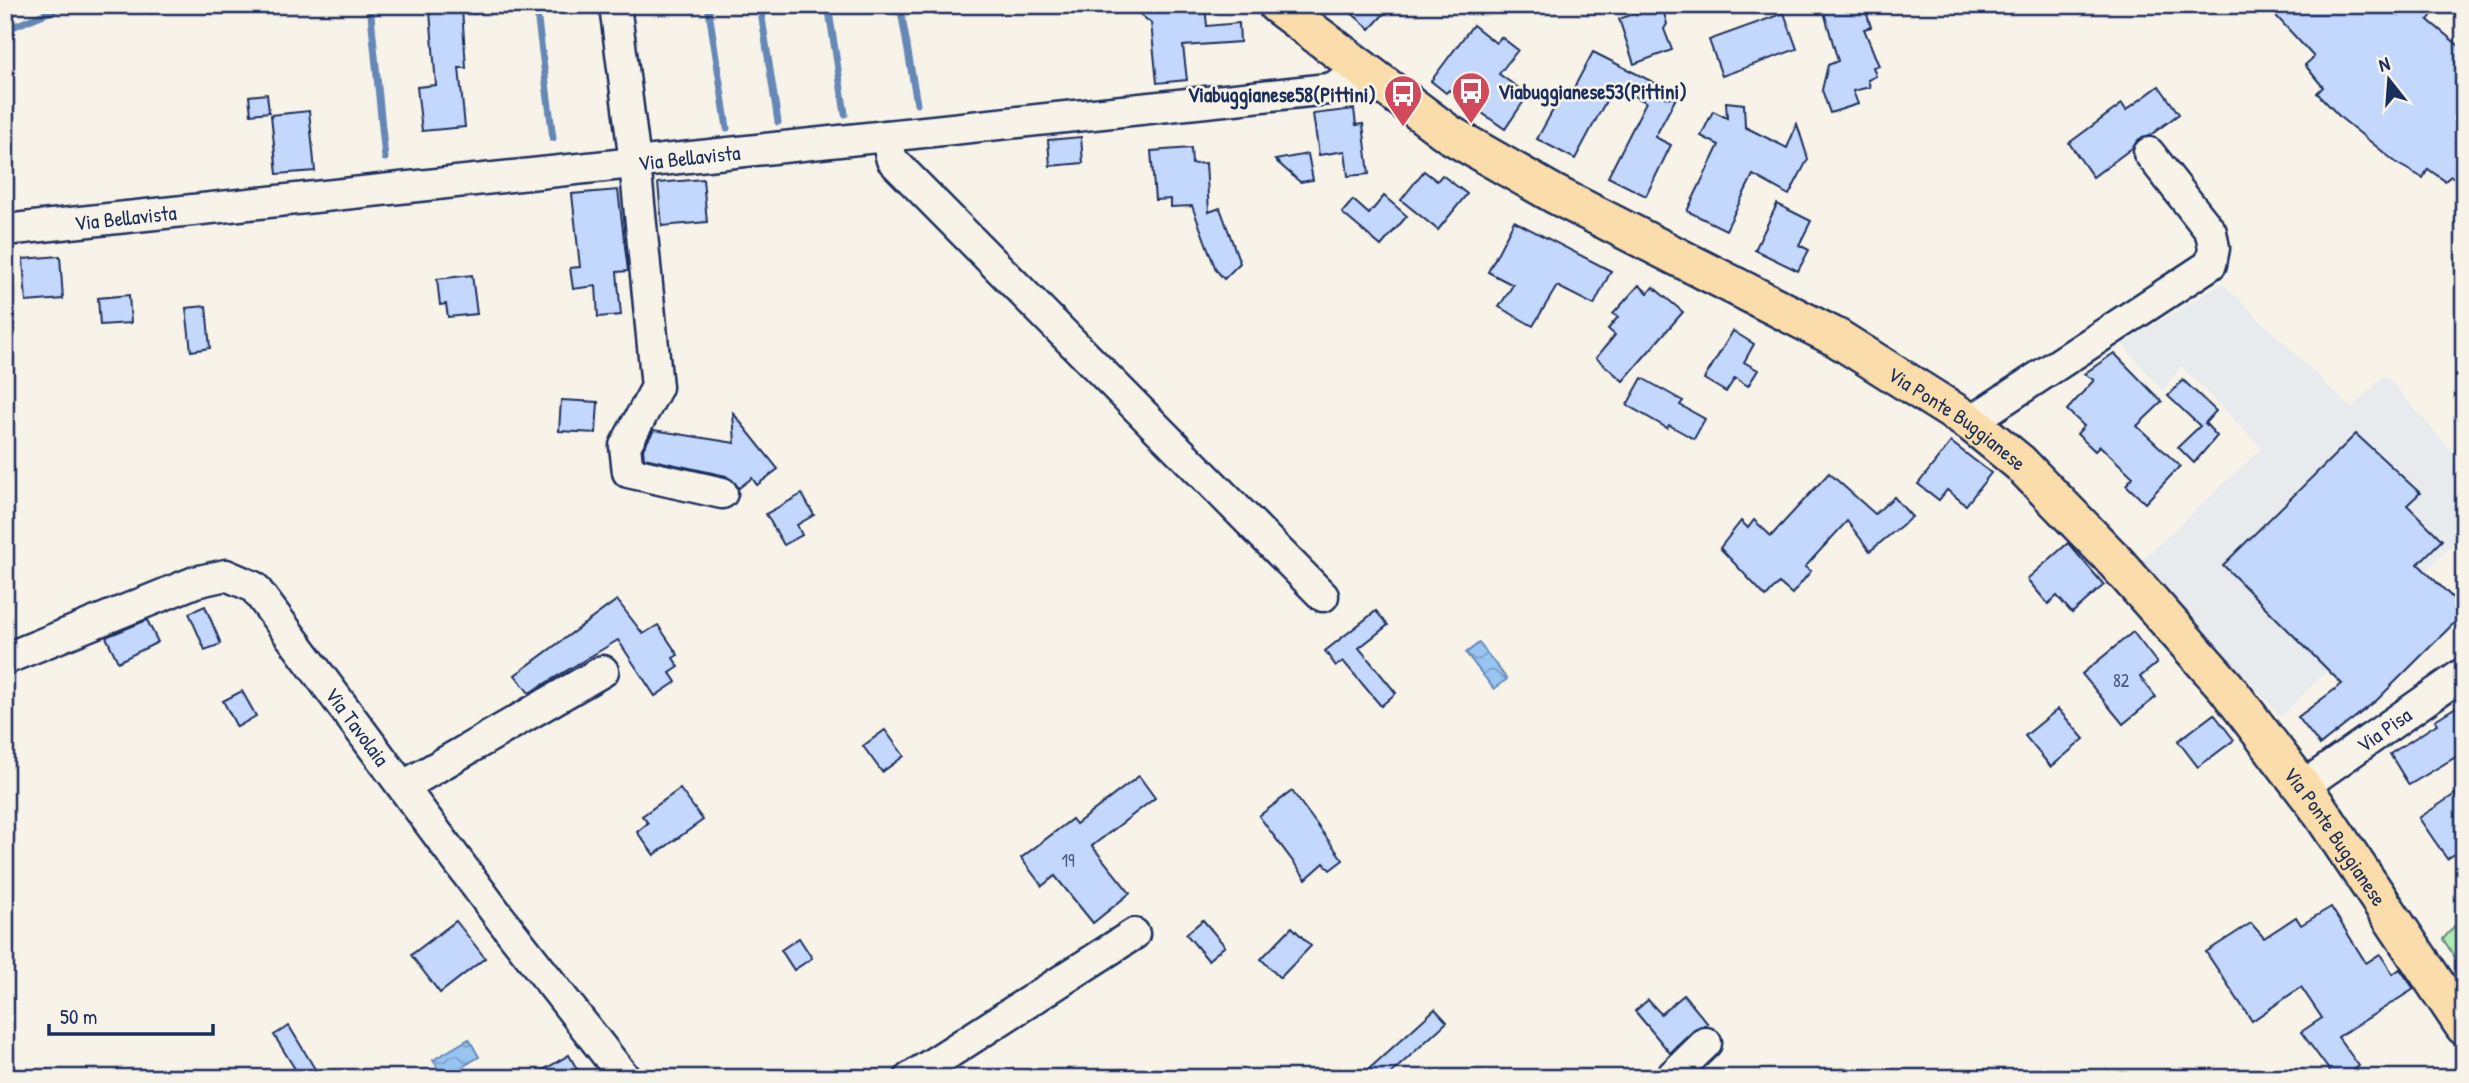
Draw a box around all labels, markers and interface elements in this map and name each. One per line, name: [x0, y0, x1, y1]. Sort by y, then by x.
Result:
north arrow: [2354, 46, 2424, 116]
text: N: [2375, 50, 2393, 78]
bus stop icon: Viabuggianese53(Pittini): [1450, 70, 1492, 125]
bus stop icon: Viabuggianese58(Pittini): [1382, 73, 1424, 128]
place label: Viabuggianese53(Pittini): [1498, 77, 1687, 107]
place label: Viabuggianese58(Pittini): [1188, 80, 1376, 110]
street label: Via Bellavista: [637, 137, 742, 177]
street label: Via Bellavista: [73, 197, 178, 237]
street label: Via Ponte Buggianese: [1882, 359, 2032, 477]
house number: 82: [2113, 668, 2130, 693]
street label: Via Tavolaia: [319, 681, 397, 772]
street label: Via Pisa: [2351, 700, 2417, 759]
street label: Via Ponte Buggianese: [2277, 761, 2394, 911]
house number: 19: [1061, 848, 1075, 873]
scale bar: [49, 992, 214, 1036]
text: 50 m: [60, 1002, 97, 1031]

